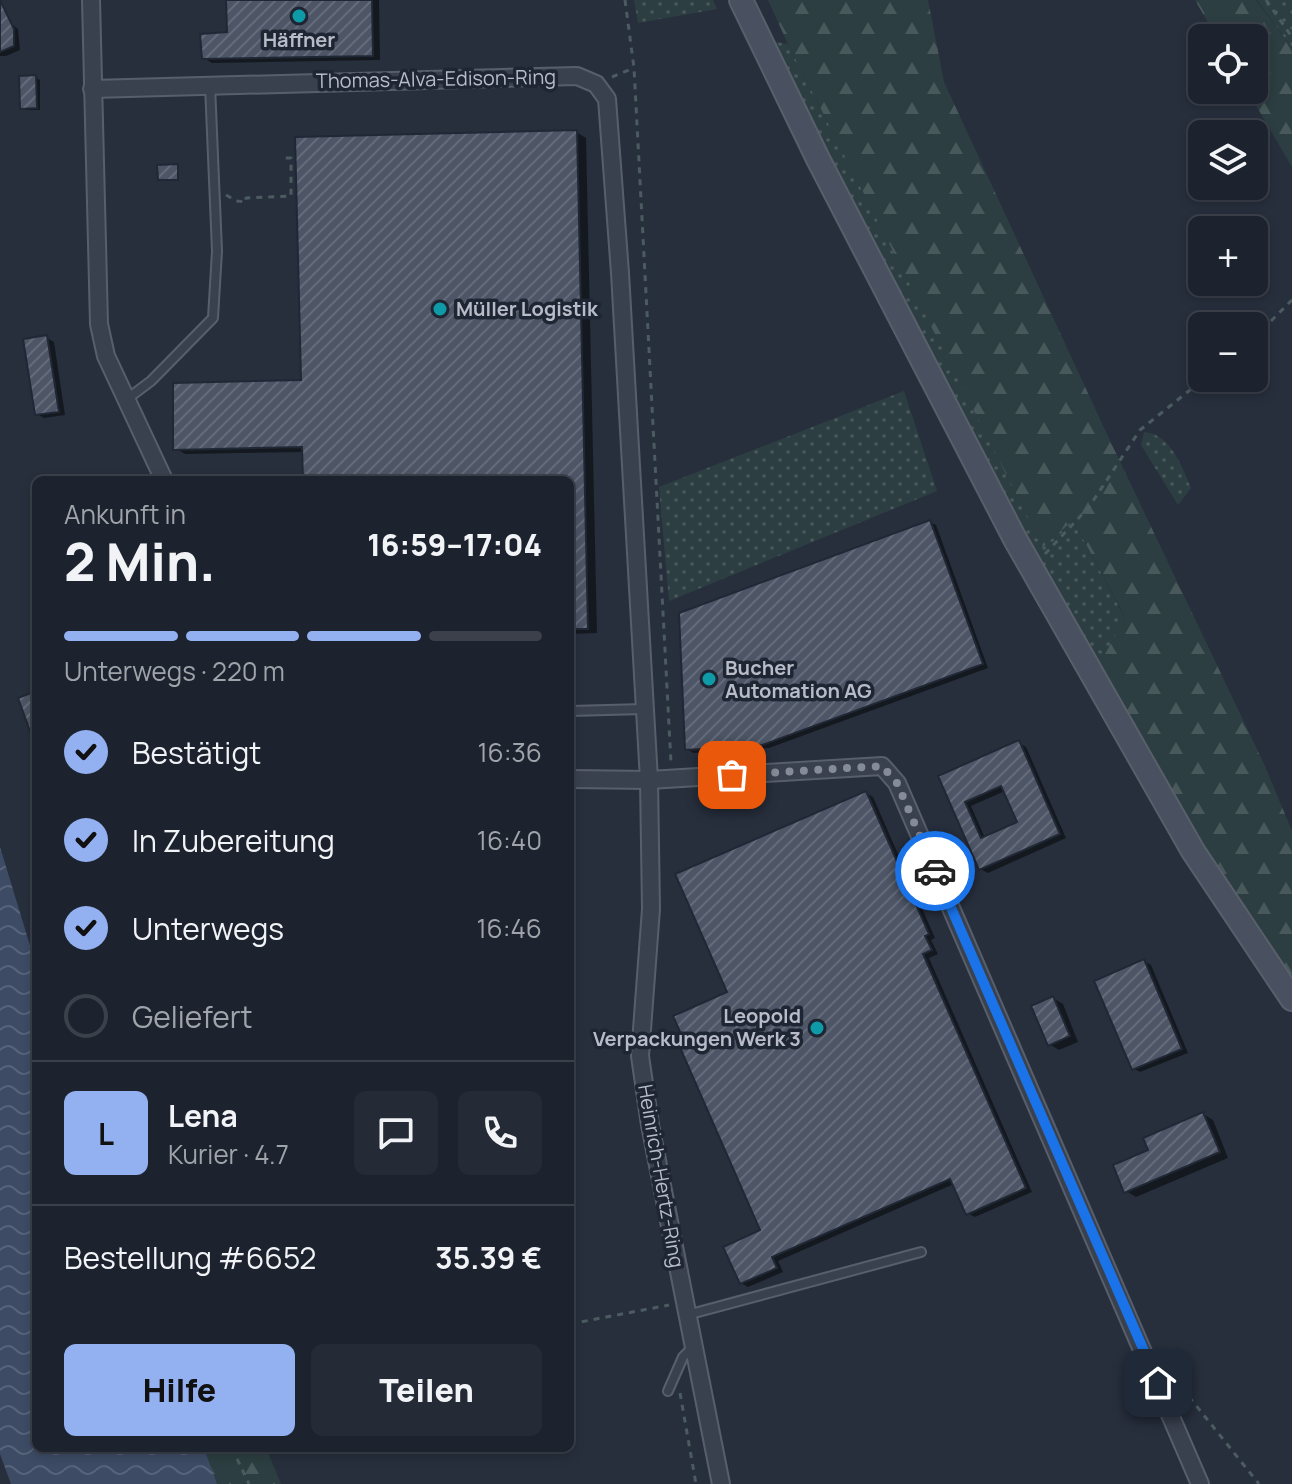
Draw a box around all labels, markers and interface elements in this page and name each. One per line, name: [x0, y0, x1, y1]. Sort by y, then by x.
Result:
marker: Häffner: [290, 7, 308, 25]
map controls: [1188, 24, 1268, 392]
button: locate: [1188, 24, 1268, 104]
place label: Häffner: [263, 26, 335, 53]
street label: Thomas-Alva-Edison-Ring: [316, 63, 556, 94]
button: layers: [1188, 120, 1268, 200]
button: +: [1188, 216, 1268, 296]
place label: Müller Logistik: [456, 295, 599, 322]
marker: Müller Logistik: [431, 300, 449, 318]
button: −: [1188, 312, 1268, 392]
text: Ankunft in: [64, 496, 186, 532]
text: 16:59–17:04: [367, 524, 542, 565]
text: 2 Min.: [64, 526, 216, 597]
text: Unterwegs · 220 m: [64, 653, 285, 689]
place label: Bucher Automation AG: [725, 654, 872, 704]
marker: Bucher Automation AG: [700, 670, 718, 688]
icon: check: [64, 730, 108, 774]
text: Bestätigt: [132, 732, 261, 773]
text: 16:36: [477, 734, 542, 770]
pin: [698, 741, 766, 809]
icon: bag: [710, 753, 754, 797]
icon: check: [64, 818, 108, 862]
text: In Zubereitung: [132, 820, 335, 861]
text: 16:40: [477, 822, 542, 858]
courier: [895, 831, 975, 911]
icon: car: [913, 849, 957, 893]
icon: check: [64, 906, 108, 950]
text: Unterwegs: [132, 908, 284, 949]
text: 16:46: [476, 910, 542, 946]
text: Geliefert: [132, 996, 253, 1037]
place label: Leopold Verpackungen Werk 3: [593, 1002, 801, 1052]
marker: Leopold Verpackungen Werk 3: [808, 1019, 826, 1037]
street label: Heinrich-Hertz-Ring: [632, 1082, 691, 1270]
button: chat: [354, 1091, 438, 1175]
button: phone: [458, 1091, 542, 1175]
text: Lena: [168, 1095, 238, 1136]
text: L: [98, 1113, 114, 1154]
text: Kurier · 4.7: [168, 1136, 289, 1172]
text: Bestellung #6652: [64, 1237, 316, 1278]
text: 35.39 €: [435, 1237, 542, 1278]
button: Hilfe: [64, 1344, 295, 1436]
button: Teilen: [311, 1344, 542, 1436]
pin: [1124, 1349, 1192, 1417]
icon: home: [1136, 1361, 1180, 1405]

